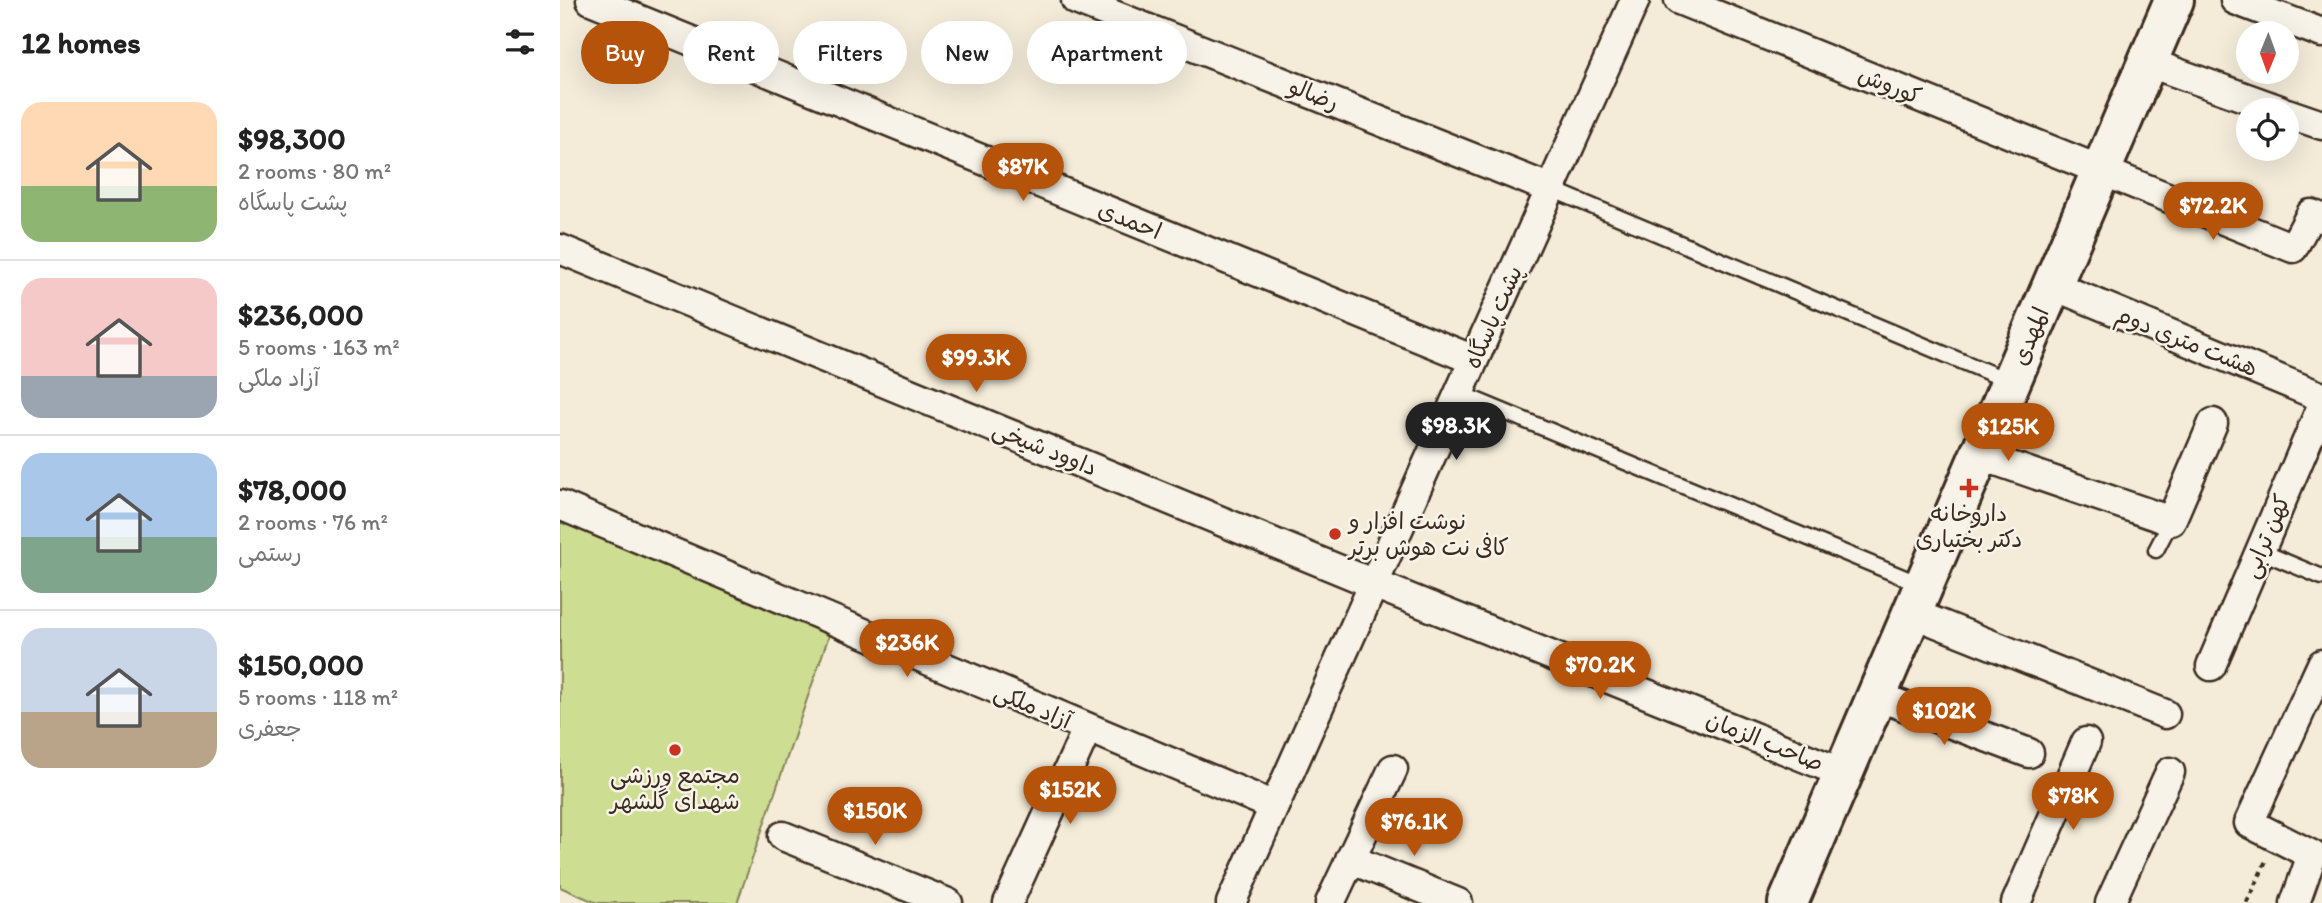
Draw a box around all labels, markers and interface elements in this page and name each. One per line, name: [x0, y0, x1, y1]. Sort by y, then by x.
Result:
chip: Buy: [581, 21, 669, 84]
chip: Rent: [683, 21, 779, 84]
chip: Filters: [793, 21, 907, 84]
chip: New: [921, 21, 1013, 84]
chip: Apartment: [1027, 21, 1187, 84]
north arrow: [2236, 21, 2300, 84]
map controls: [2236, 21, 2299, 161]
icon: filters: [501, 23, 539, 61]
text: 12 homes: [21, 24, 141, 61]
street label: کوروش: [1854, 60, 1926, 110]
street label: رضالو: [1284, 71, 1343, 118]
button: locate: [2236, 98, 2299, 161]
text: $98,300: [238, 120, 346, 157]
icon: home: [77, 130, 161, 214]
pin: $87K: [982, 144, 1064, 203]
text: $87K: [998, 152, 1048, 180]
text: 2 rooms · 80 m²: [238, 157, 391, 185]
pin: $72.2K: [2156, 182, 2270, 242]
text: پشت پاسگاه: [238, 188, 348, 216]
text: $72.2K: [2179, 191, 2247, 219]
street label: احمدی: [1094, 195, 1166, 245]
street label: پشت پاسگاه: [1458, 261, 1529, 373]
text: $236,000: [238, 296, 364, 333]
street label: هشت متری دوم: [2110, 300, 2262, 386]
street label: المهدی: [2005, 303, 2055, 369]
icon: home: [77, 306, 161, 390]
text: 5 rooms · 163 m²: [238, 333, 400, 361]
pin: $99.3K: [919, 334, 1033, 394]
text: $99.3K: [942, 343, 1010, 371]
text: آزاد ملکی: [238, 364, 319, 392]
pin: $98.3K: [1399, 402, 1513, 462]
pin: $125K: [1959, 404, 2057, 463]
text: $98.3K: [1421, 411, 1491, 439]
text: $125K: [1977, 412, 2039, 440]
street label: داوود شیخی: [988, 414, 1101, 483]
text: $78,000: [238, 471, 347, 508]
marker: داروخانه دکتر بختیاری: [1961, 480, 1977, 496]
icon: home: [77, 481, 161, 565]
street label: کهن ترابی: [2236, 490, 2297, 582]
place label: داروخانه دکتر بختیاری: [1916, 499, 2022, 553]
place label: نوشت افزار و کافی نت هوش برتر: [1347, 507, 1509, 561]
text: 2 rooms · 76 m²: [238, 508, 388, 536]
marker: نوشت افزار و کافی نت هوش برتر: [1327, 526, 1343, 542]
text: رستمی: [238, 539, 302, 567]
pin: $236K: [858, 620, 956, 679]
text: $236K: [875, 628, 939, 656]
pin: $70.2K: [1543, 642, 1657, 701]
text: $150,000: [238, 646, 364, 683]
text: $70.2K: [1565, 650, 1635, 678]
icon: home: [77, 656, 161, 740]
street label: آزاد ملکی: [990, 677, 1077, 736]
text: 5 rooms · 118 m²: [238, 683, 398, 711]
pin: $102K: [1895, 688, 1993, 747]
text: $102K: [1912, 696, 1976, 724]
street label: صاحب الزمان: [1702, 705, 1828, 777]
text: جعفری: [238, 714, 302, 742]
marker: مجتمع ورزشی شهدای گلشهر: [667, 742, 683, 758]
place label: مجتمع ورزشی شهدای گلشهر: [608, 761, 740, 815]
pin: $152K: [1021, 766, 1119, 826]
pin: $78K: [2032, 772, 2114, 832]
text: $152K: [1039, 775, 1101, 803]
text: $78K: [2048, 781, 2098, 809]
pin: $150K: [826, 788, 924, 847]
text: $150K: [843, 796, 907, 824]
pin: $76.1K: [1357, 798, 1471, 858]
text: $76.1K: [1381, 807, 1447, 835]

